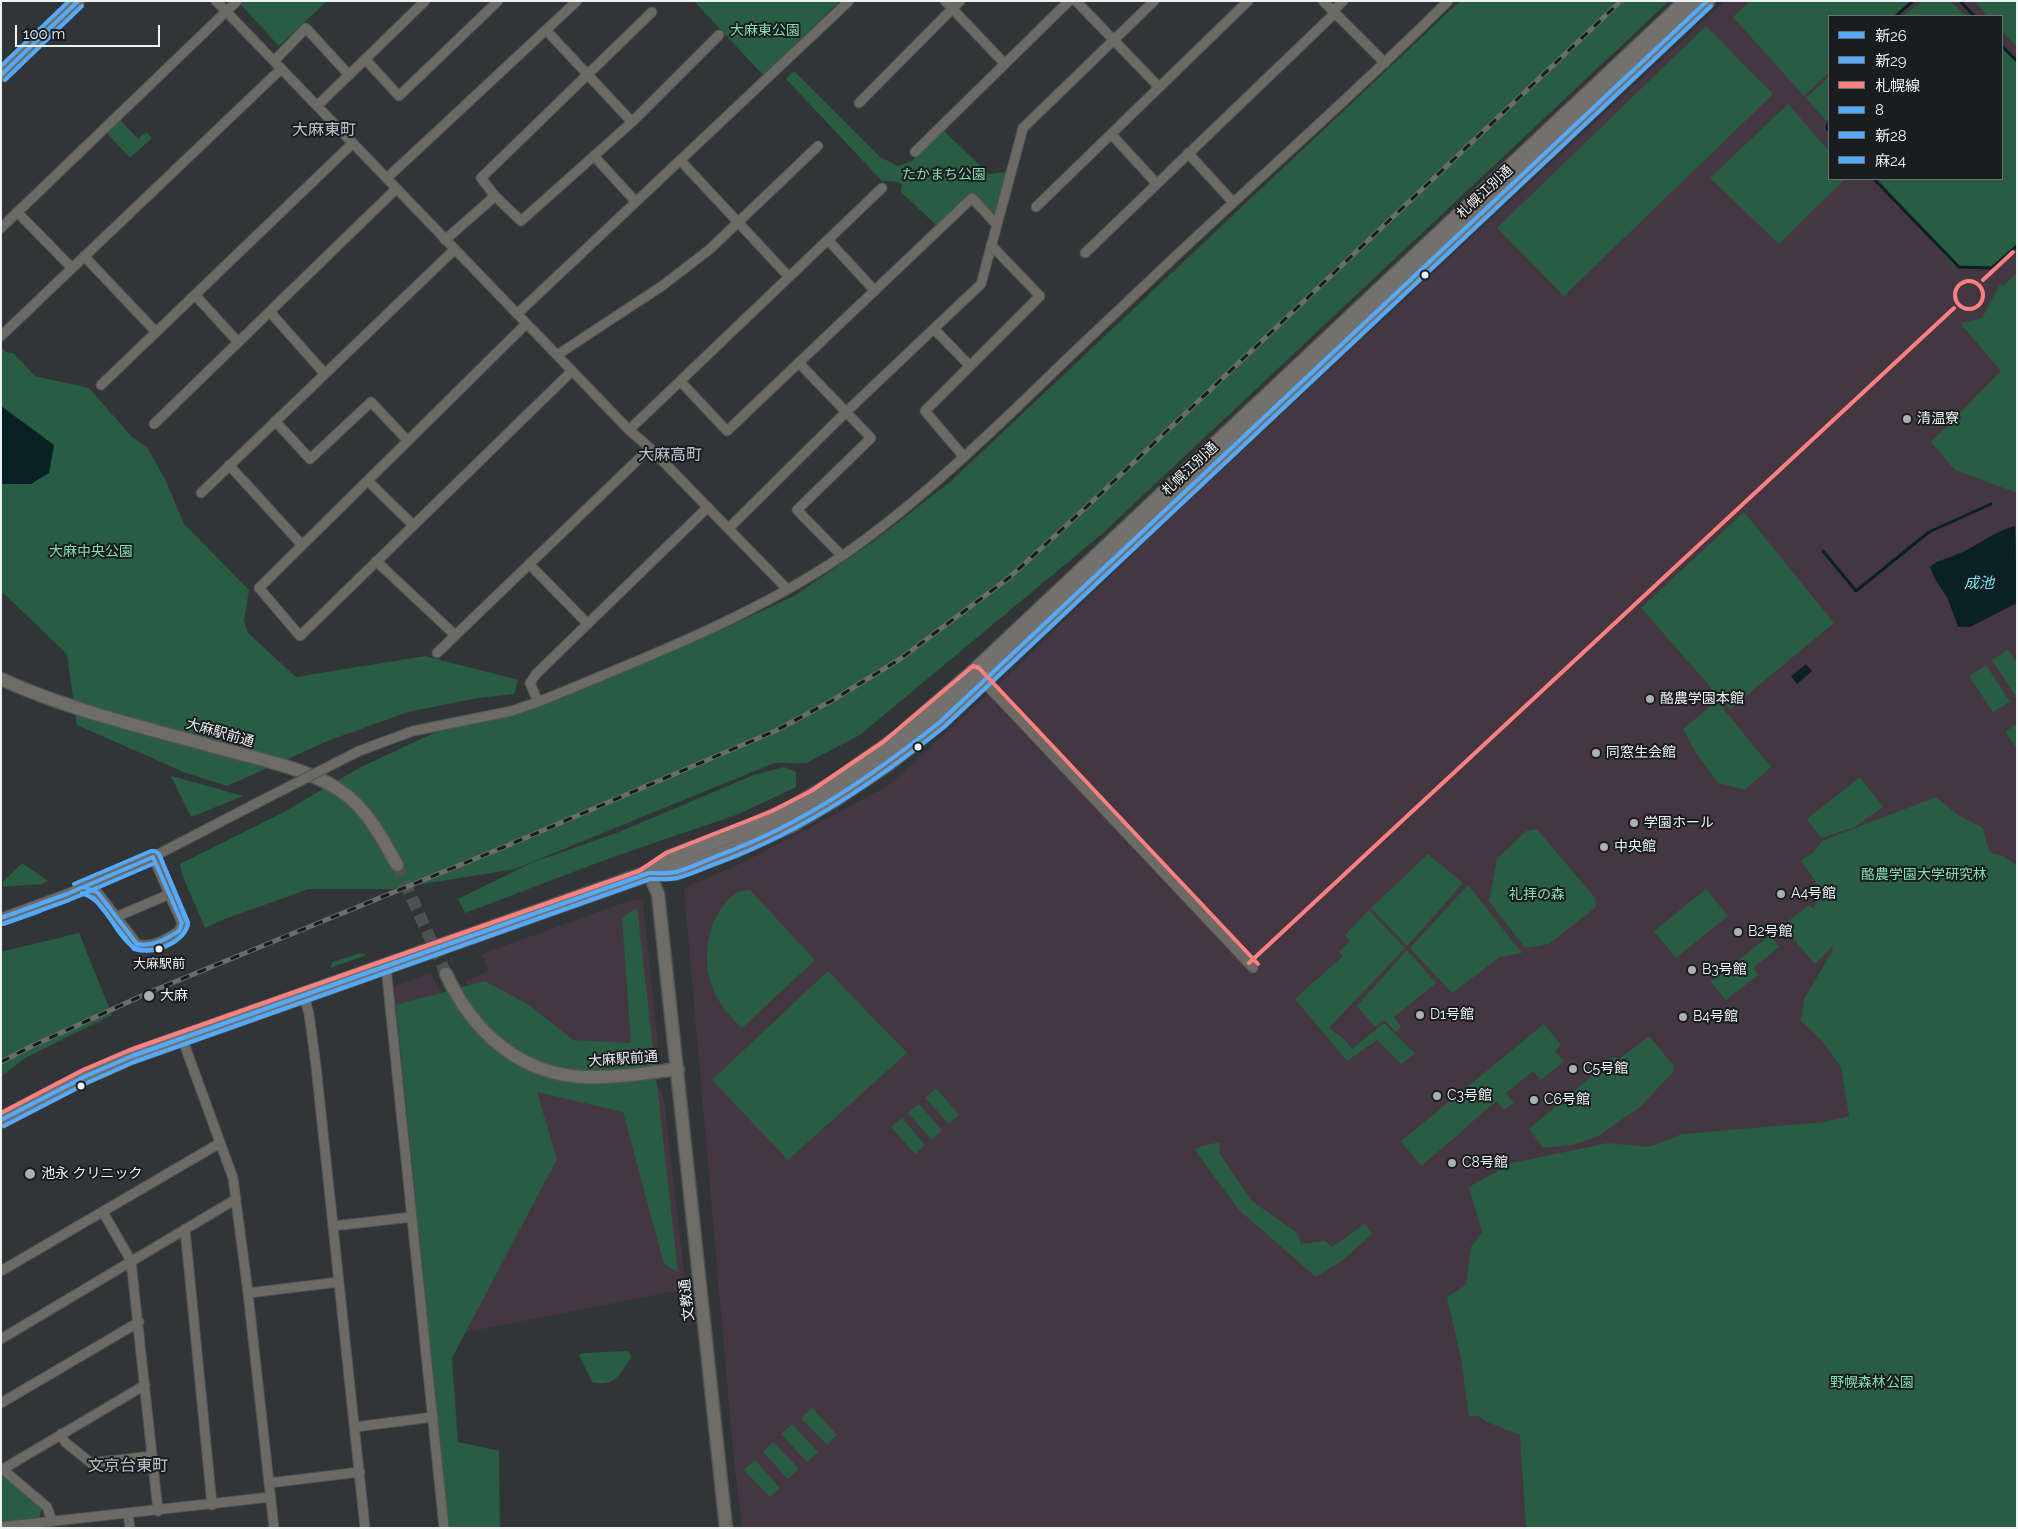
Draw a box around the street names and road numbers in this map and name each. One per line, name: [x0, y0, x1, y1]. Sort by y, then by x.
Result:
street label: 札幌江別通: [1454, 162, 1516, 222]
street label: 札幌江別通: [1159, 439, 1221, 499]
street label: 大麻駅前通: [184, 715, 256, 751]
street label: 大麻駅前通: [587, 1048, 659, 1070]
street label: 文教通: [676, 1278, 698, 1322]

